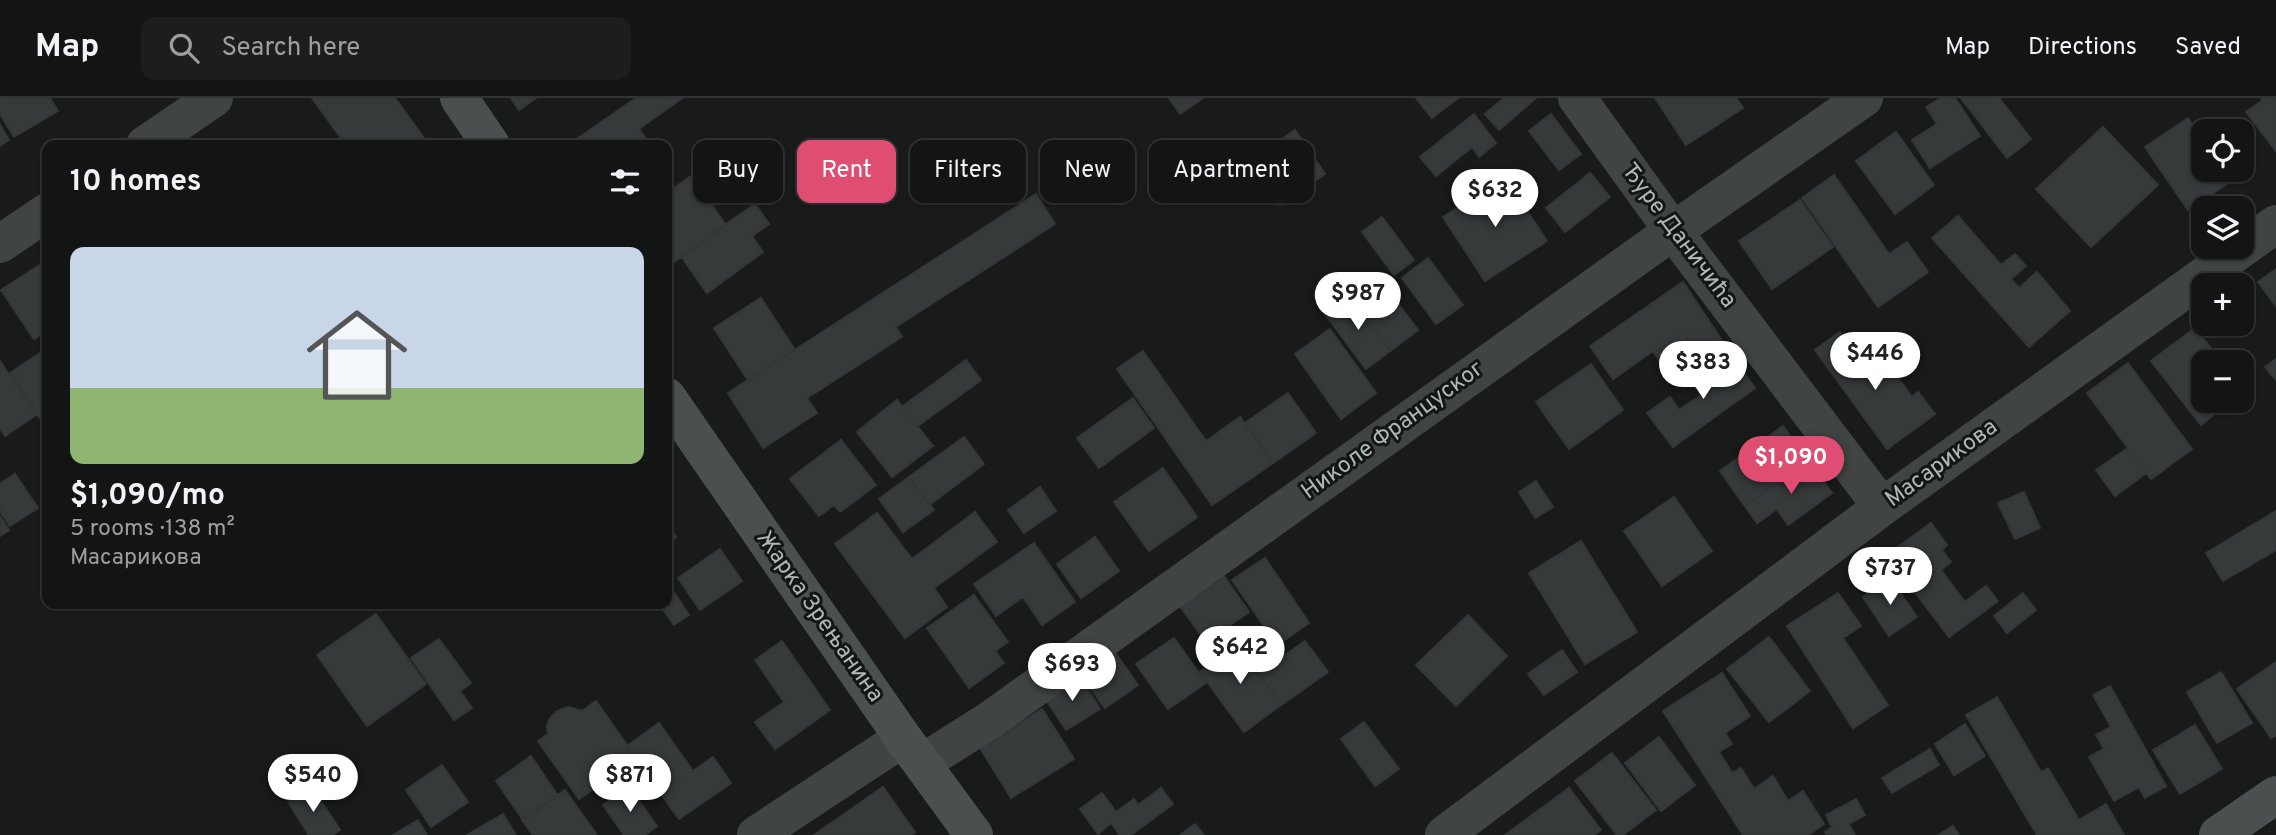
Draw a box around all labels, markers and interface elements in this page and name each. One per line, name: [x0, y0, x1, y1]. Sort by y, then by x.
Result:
search box: [141, 17, 631, 80]
text: Map: [35, 27, 99, 69]
icon: search: [165, 29, 203, 67]
text: Search here: [221, 32, 360, 65]
text: Map: [1945, 33, 1990, 63]
text: Directions: [2028, 33, 2137, 63]
text: Saved: [2175, 33, 2241, 63]
map controls: [2191, 119, 2254, 413]
button: locate: [2191, 119, 2254, 182]
chip: Buy: [693, 140, 783, 203]
chip: Rent: [797, 140, 896, 203]
chip: Filters: [910, 140, 1026, 203]
chip: New: [1040, 140, 1135, 203]
chip: Apartment: [1149, 140, 1314, 203]
street label: Ђуре Даничића: [1614, 158, 1742, 314]
icon: filters: [606, 163, 644, 201]
text: 10 homes: [70, 164, 201, 201]
pin: $632: [1454, 170, 1536, 229]
text: $632: [1467, 177, 1523, 206]
button: layers: [2191, 196, 2254, 259]
pin: $987: [1317, 272, 1399, 332]
button: +: [2191, 273, 2254, 336]
text: $987: [1331, 280, 1385, 309]
icon: home: [294, 292, 420, 418]
pin: $446: [1834, 332, 1916, 392]
text: $446: [1846, 340, 1904, 369]
pin: $383: [1662, 342, 1744, 401]
text: $383: [1675, 349, 1731, 378]
button: −: [2191, 350, 2254, 413]
street label: Николе Француског: [1296, 355, 1490, 507]
street label: Масарикова: [1880, 414, 2004, 514]
pin: $1,090: [1734, 436, 1848, 496]
text: $1,090: [1754, 444, 1828, 473]
text: $1,090/mo: [70, 478, 225, 515]
text: 5 rooms · 138 m²: [70, 515, 235, 544]
street label: Жарка Зрењанина: [749, 526, 889, 708]
text: Масарикова: [70, 544, 202, 573]
pin: $737: [1849, 547, 1931, 607]
text: $737: [1864, 555, 1916, 584]
pin: $642: [1199, 626, 1281, 686]
text: $642: [1212, 634, 1268, 663]
pin: $693: [1031, 644, 1113, 703]
text: $693: [1044, 651, 1100, 680]
pin: $540: [272, 754, 354, 814]
pin: $871: [589, 754, 671, 814]
text: $540: [284, 762, 342, 791]
text: $871: [605, 762, 655, 791]

